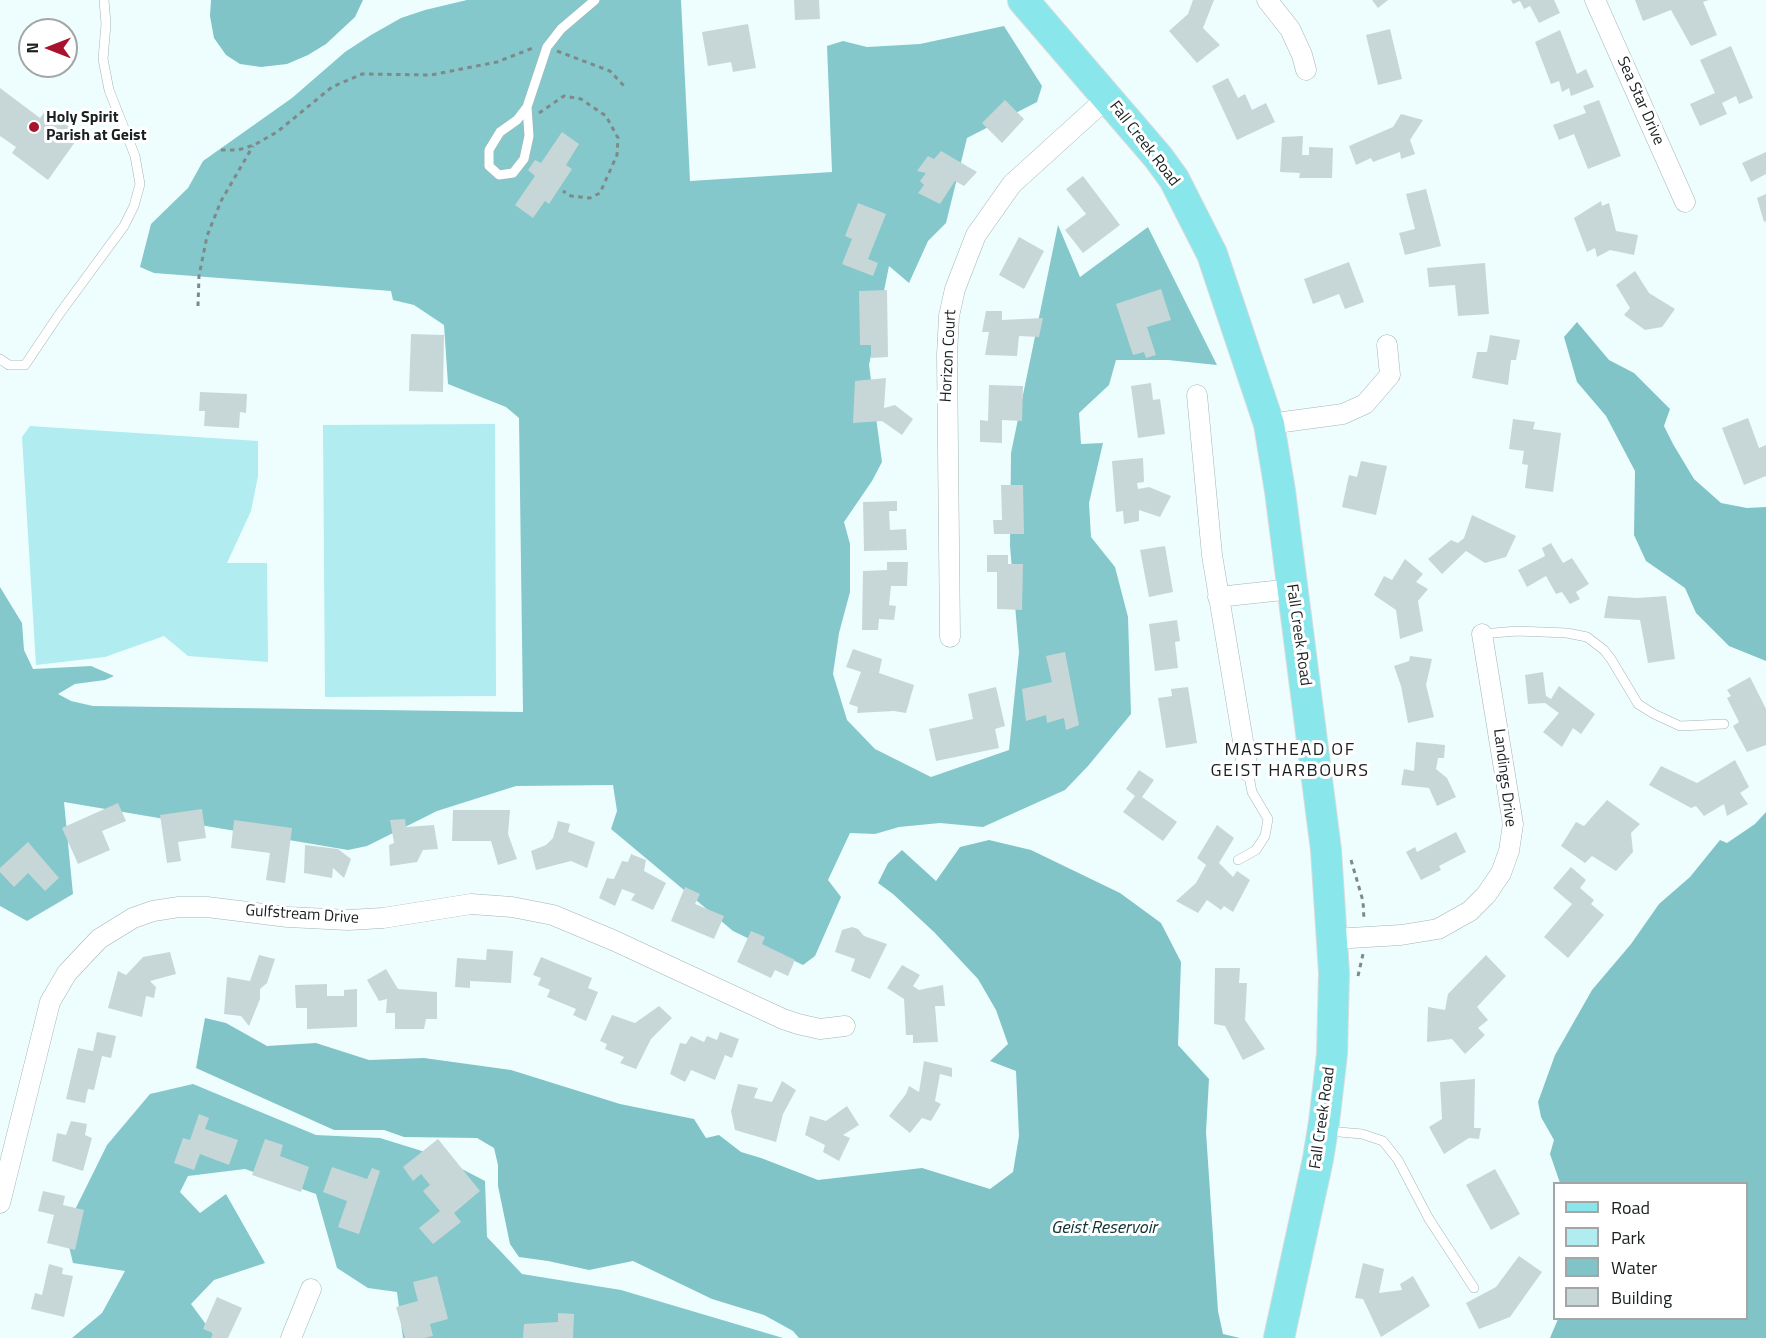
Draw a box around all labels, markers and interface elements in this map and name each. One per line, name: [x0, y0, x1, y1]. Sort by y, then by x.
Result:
north arrow: [18, 18, 78, 78]
text: N: [20, 42, 44, 54]
street label: Sea Star Drive: [1612, 54, 1668, 148]
street label: Fall Creek Road: [1105, 98, 1183, 190]
place label: Holy Spirit Parish at Geist: [46, 108, 146, 146]
marker: Holy Spirit Parish at Geist: [27, 120, 41, 134]
street label: Horizon Court: [937, 309, 961, 403]
street label: Fall Creek Road: [1281, 583, 1315, 687]
street label: Landings Drive: [1488, 728, 1520, 828]
district label: MASTHEAD OF GEIST HARBOURS: [1210, 740, 1370, 783]
street label: Gulfstream Drive: [245, 901, 359, 929]
street label: Fall Creek Road: [1306, 1066, 1340, 1170]
legend: [1553, 1182, 1748, 1320]
text: Road: [1611, 1194, 1650, 1221]
water label: Geist Reservoir: [1051, 1218, 1157, 1240]
text: Park: [1611, 1224, 1645, 1251]
text: Water: [1611, 1254, 1657, 1281]
text: Building: [1611, 1284, 1672, 1311]

